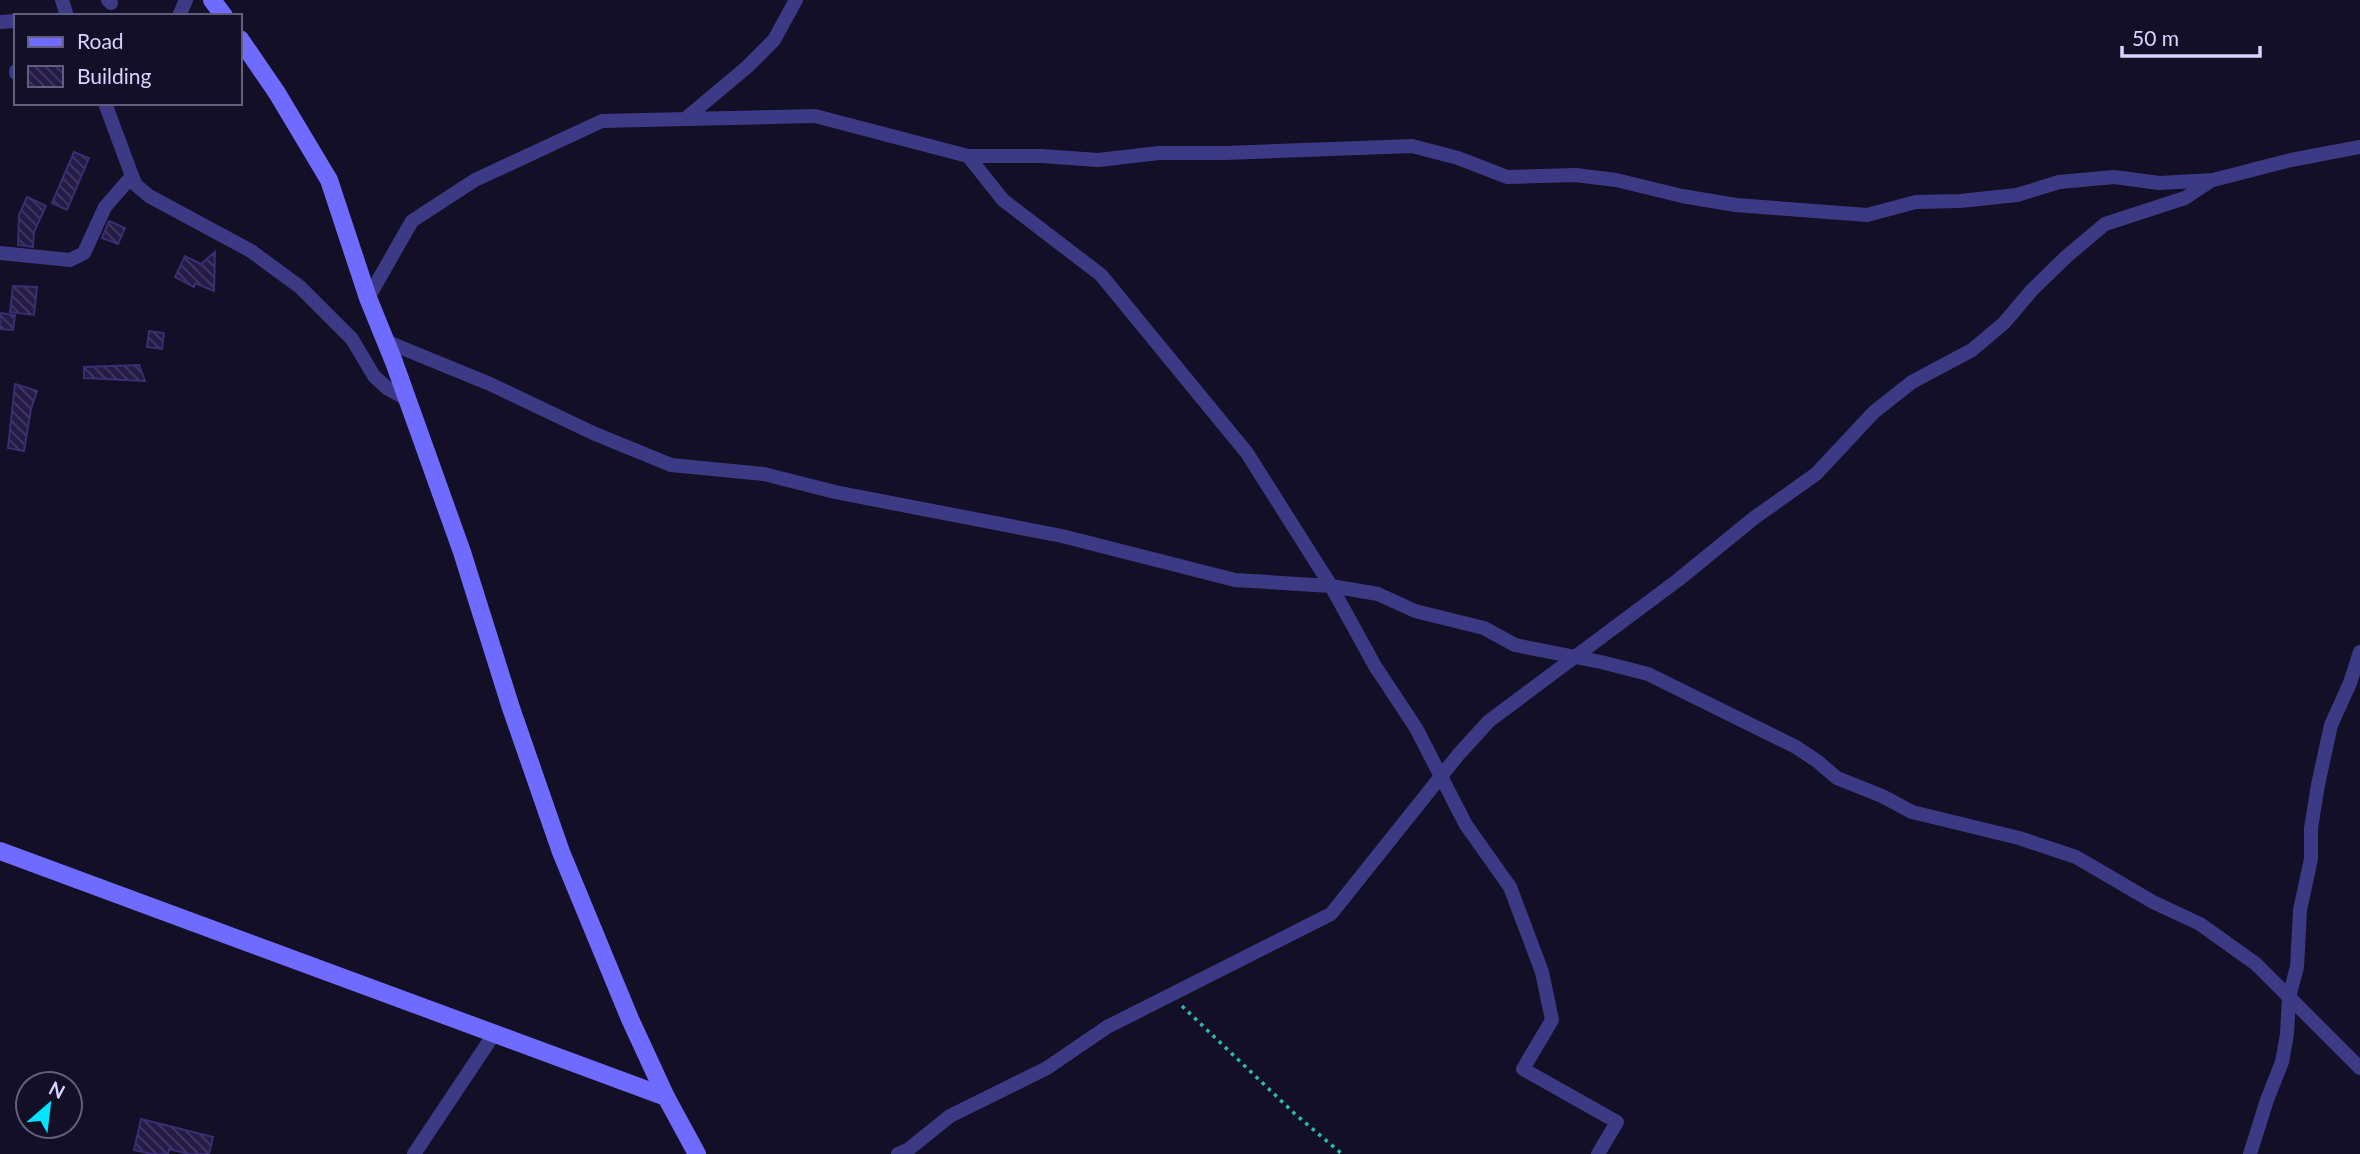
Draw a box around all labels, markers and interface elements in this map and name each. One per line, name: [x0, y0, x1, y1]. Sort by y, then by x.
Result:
legend: [14, 14, 242, 105]
scale bar: [2122, 14, 2260, 58]
text: 50 m: [2132, 25, 2179, 50]
text: Road: [77, 28, 124, 53]
text: Building: [77, 63, 152, 88]
north arrow: [14, 1070, 84, 1140]
text: N: [45, 1076, 69, 1103]

